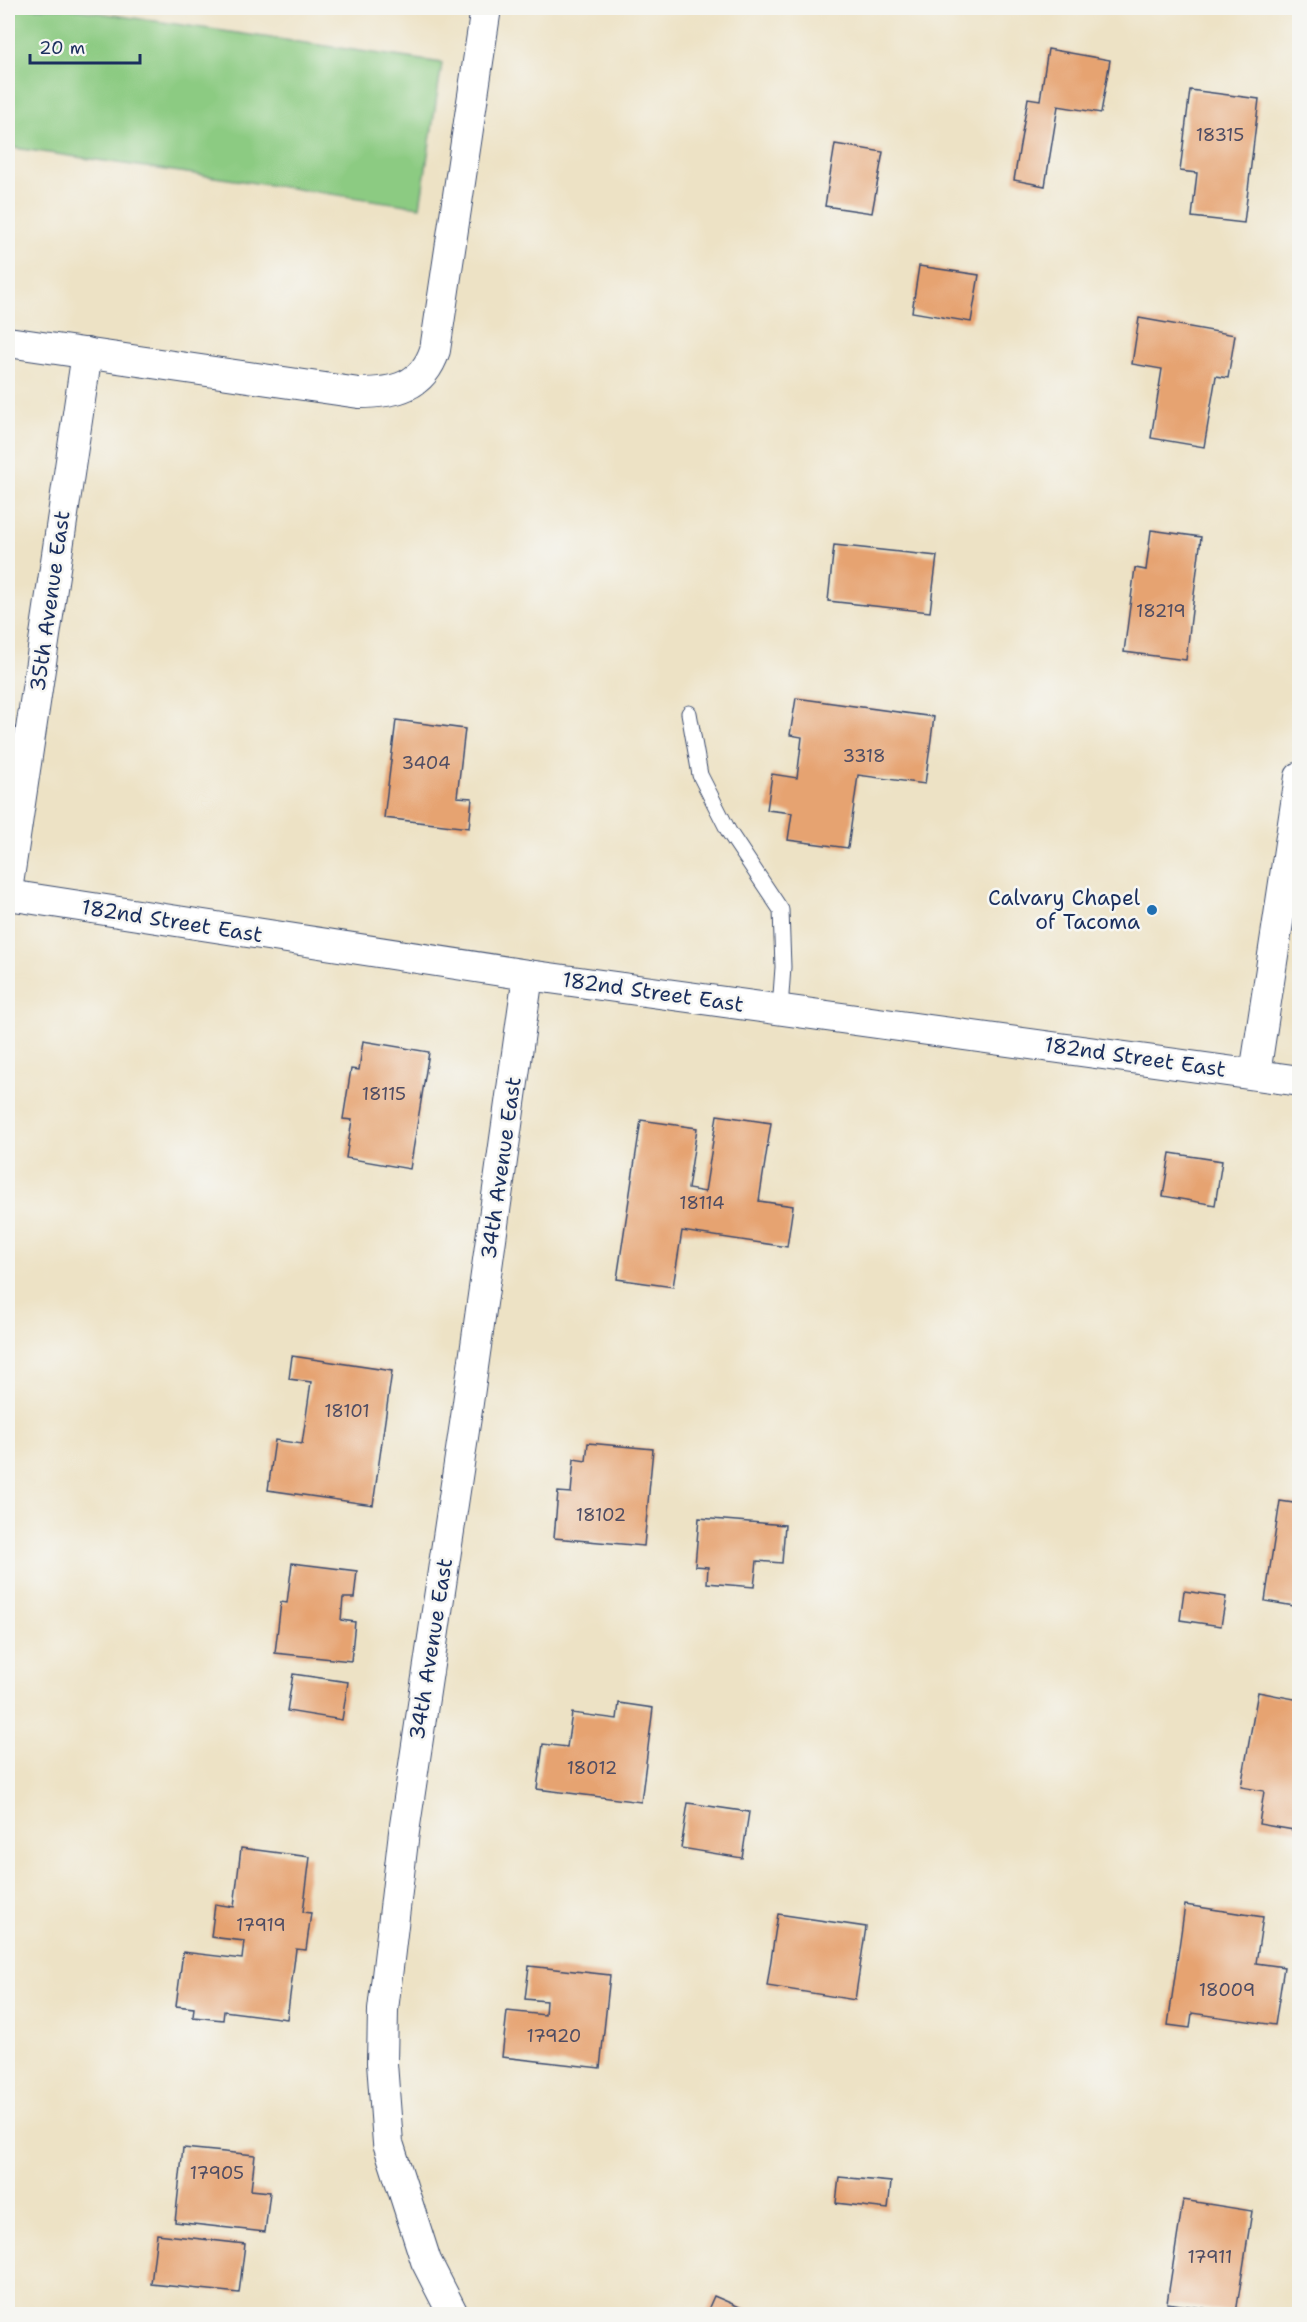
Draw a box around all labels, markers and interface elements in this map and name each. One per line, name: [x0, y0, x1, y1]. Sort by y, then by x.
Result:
scale bar: [30, 27, 140, 65]
text: 20 m: [39, 36, 85, 60]
house number: 18315: [1196, 123, 1244, 147]
street label: 35th Avenue East: [23, 509, 77, 693]
house number: 18219: [1136, 599, 1186, 623]
house number: 3318: [843, 744, 886, 768]
house number: 3404: [401, 751, 451, 775]
place label: Calvary Chapel of Tacoma: [988, 884, 1141, 936]
street label: 182nd Street East: [79, 893, 265, 949]
marker: Calvary Chapel of Tacoma: [1145, 903, 1159, 917]
street label: 182nd Street East: [560, 965, 746, 1019]
street label: 182nd Street East: [1042, 1030, 1228, 1084]
street label: 34th Avenue East: [474, 1075, 528, 1261]
house number: 18115: [362, 1082, 406, 1106]
house number: 18114: [679, 1191, 725, 1215]
house number: 18101: [324, 1399, 370, 1423]
house number: 18102: [576, 1503, 626, 1527]
street label: 34th Avenue East: [403, 1556, 459, 1742]
house number: 18012: [567, 1756, 617, 1780]
house number: 17919: [236, 1913, 286, 1937]
house number: 18009: [1199, 1978, 1255, 2002]
house number: 17920: [527, 2024, 581, 2048]
house number: 17905: [190, 2161, 244, 2185]
house number: 17911: [1188, 2245, 1232, 2269]

